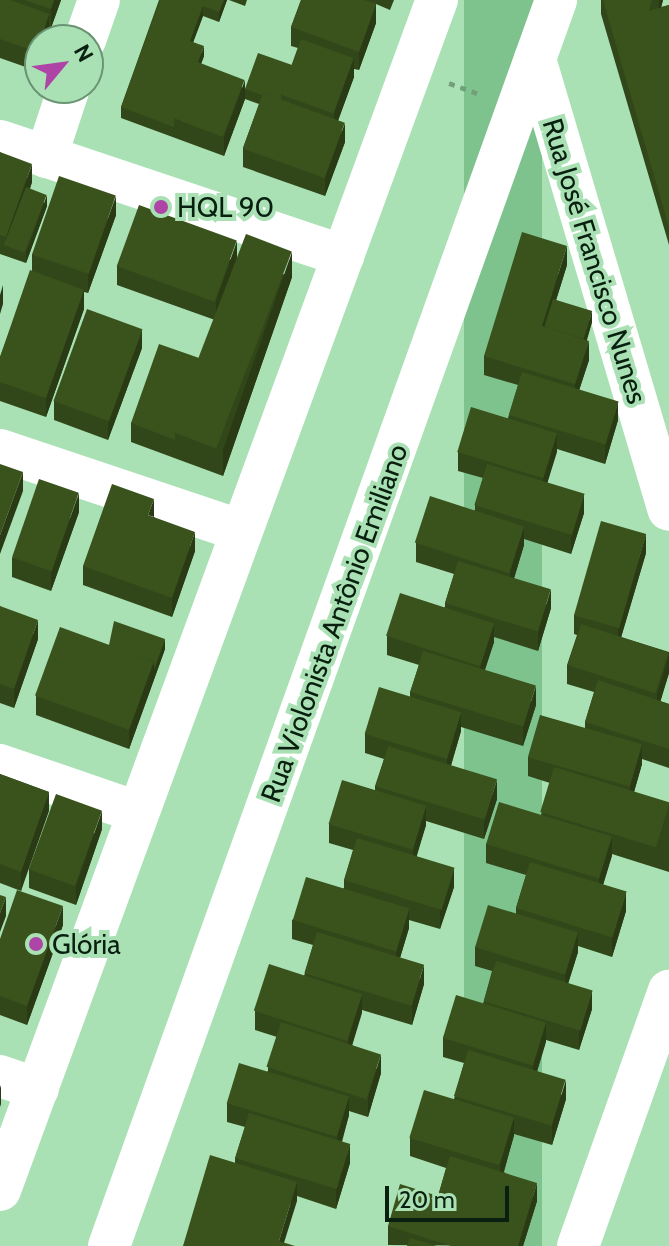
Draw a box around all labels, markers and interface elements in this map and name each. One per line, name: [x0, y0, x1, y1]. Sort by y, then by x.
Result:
north arrow: [24, 24, 104, 104]
text: N: [68, 40, 99, 66]
street label: Rua José Francisco Nunes: [536, 114, 654, 408]
place label: HQL 90: [177, 190, 274, 224]
marker: HQL 90: [152, 198, 170, 216]
street label: Rua Violonista Antônio Emiliano: [254, 440, 414, 806]
place label: Glória: [52, 927, 121, 961]
marker: Glória: [27, 935, 45, 953]
scale bar: [389, 1170, 513, 1220]
text: 20 m: [399, 1185, 455, 1214]

